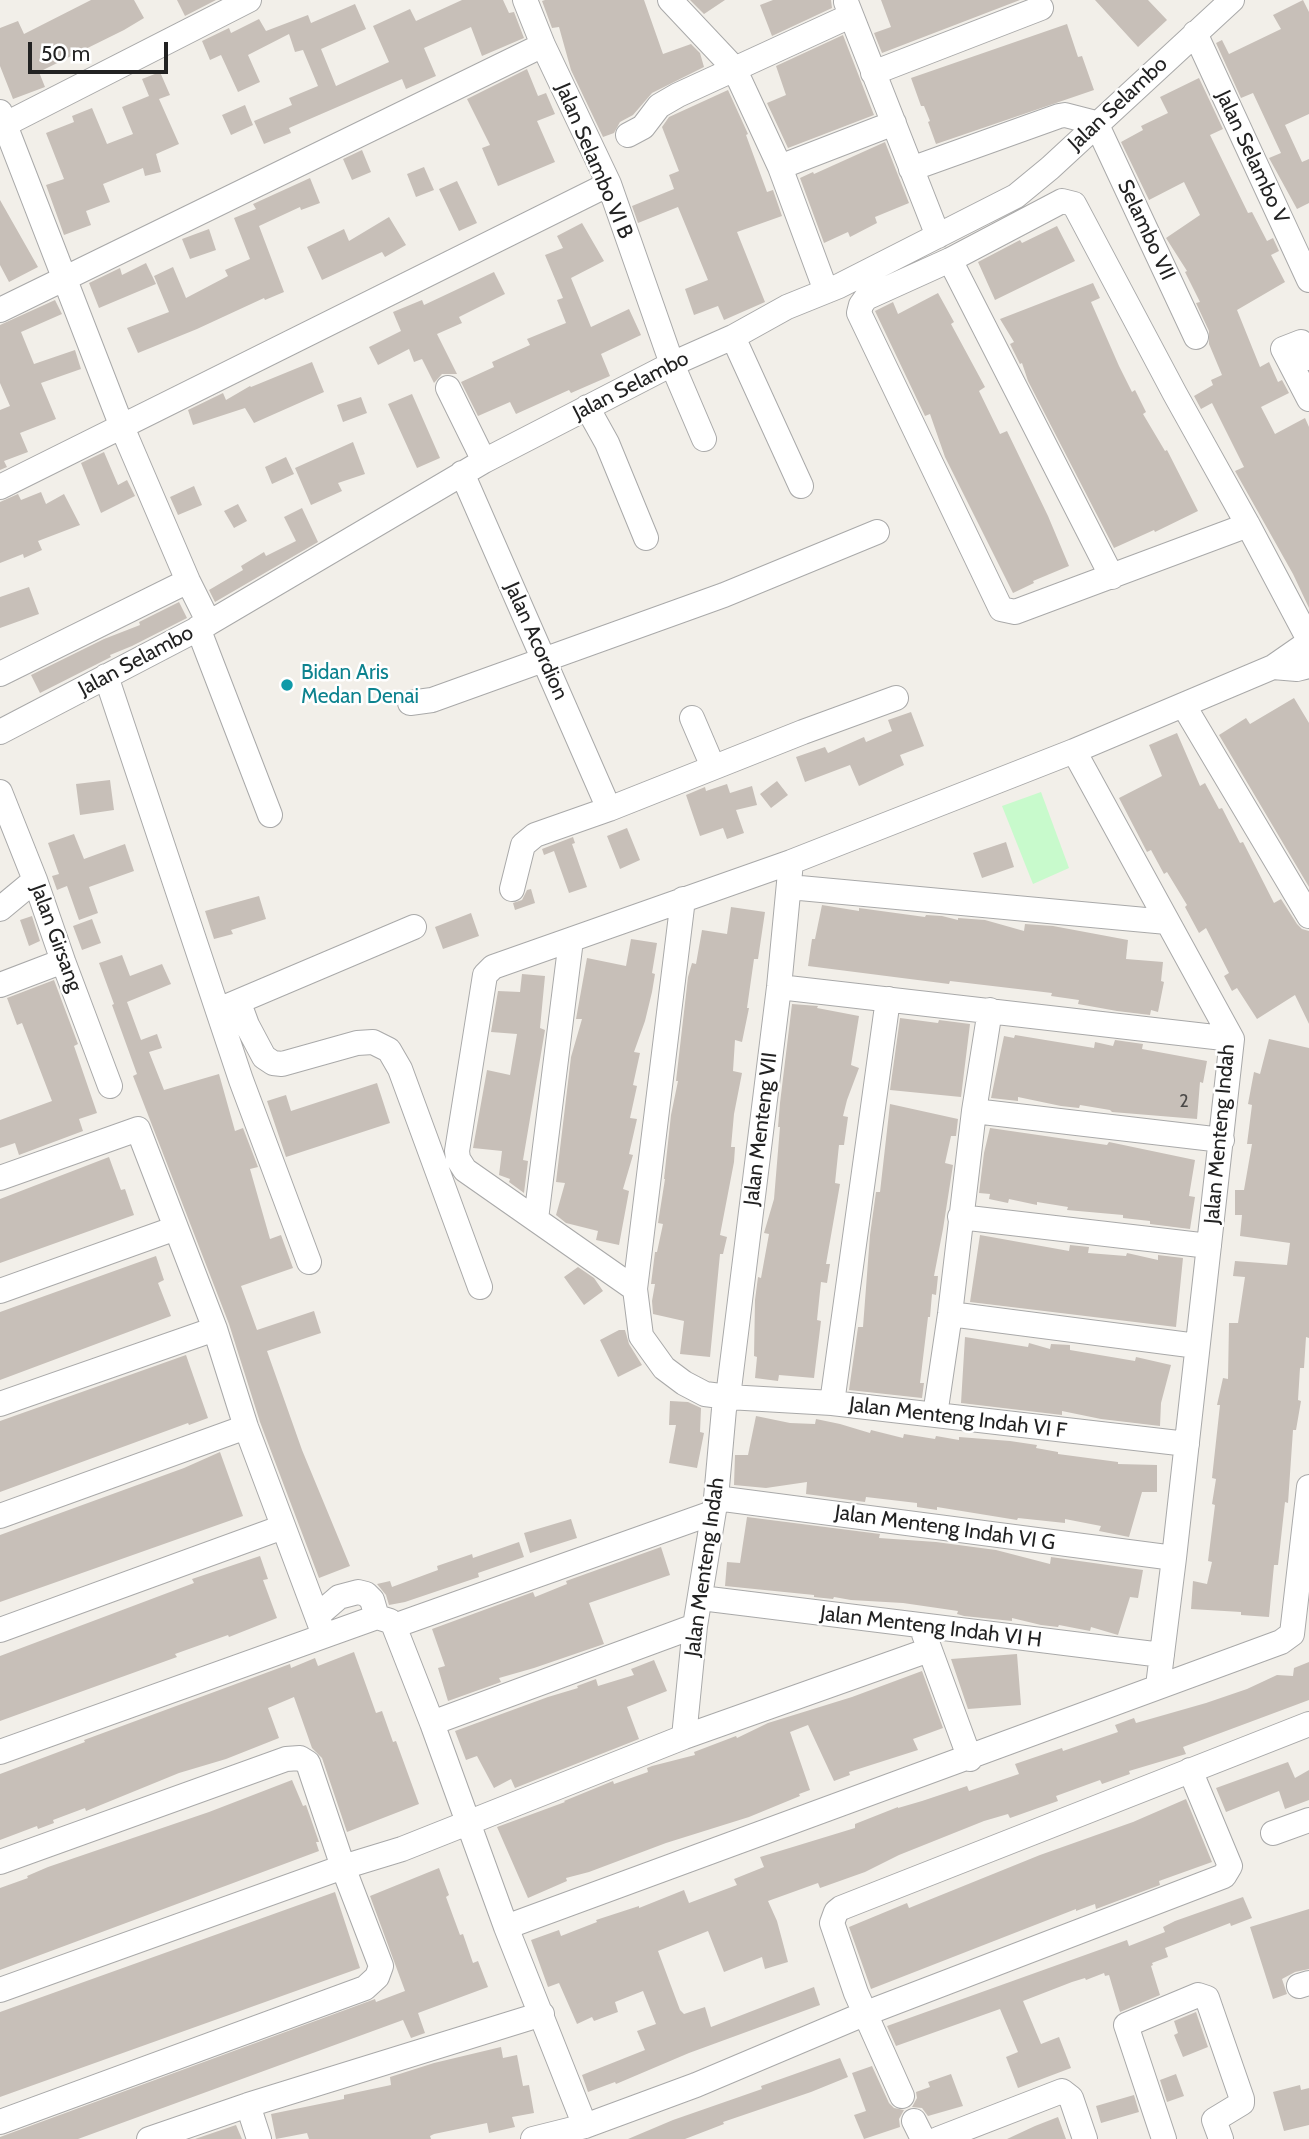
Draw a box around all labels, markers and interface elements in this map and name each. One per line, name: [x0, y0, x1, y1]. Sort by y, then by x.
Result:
scale bar: [32, 28, 172, 72]
text: 50 m: [41, 41, 90, 66]
street label: Jalan Selambo: [1063, 52, 1173, 156]
street label: Jalan Selambo VI B: [550, 79, 638, 243]
street label: Jalan Selambo V: [1210, 86, 1294, 228]
street label: Selambo VII: [1112, 176, 1180, 284]
street label: Jalan Selambo: [569, 346, 693, 426]
street label: Jalan Acordion: [499, 578, 573, 704]
street label: Jalan Selambo: [74, 620, 198, 702]
place label: Bidan Aris Medan Denai: [301, 660, 419, 710]
marker: Bidan Aris Medan Denai: [279, 677, 295, 693]
street label: Jalan Girsang: [25, 881, 87, 995]
street label: Jalan Menteng Indah: [1200, 1043, 1240, 1225]
street label: Jalan Menteng VII: [739, 1051, 783, 1207]
house number: 2: [1179, 1091, 1189, 1113]
street label: Jalan Menteng Indah VI F: [848, 1392, 1068, 1444]
street label: Jalan Menteng Indah: [680, 1476, 730, 1658]
street label: Jalan Menteng Indah VI G: [833, 1500, 1057, 1556]
street label: Jalan Menteng Indah VI H: [819, 1601, 1043, 1653]

